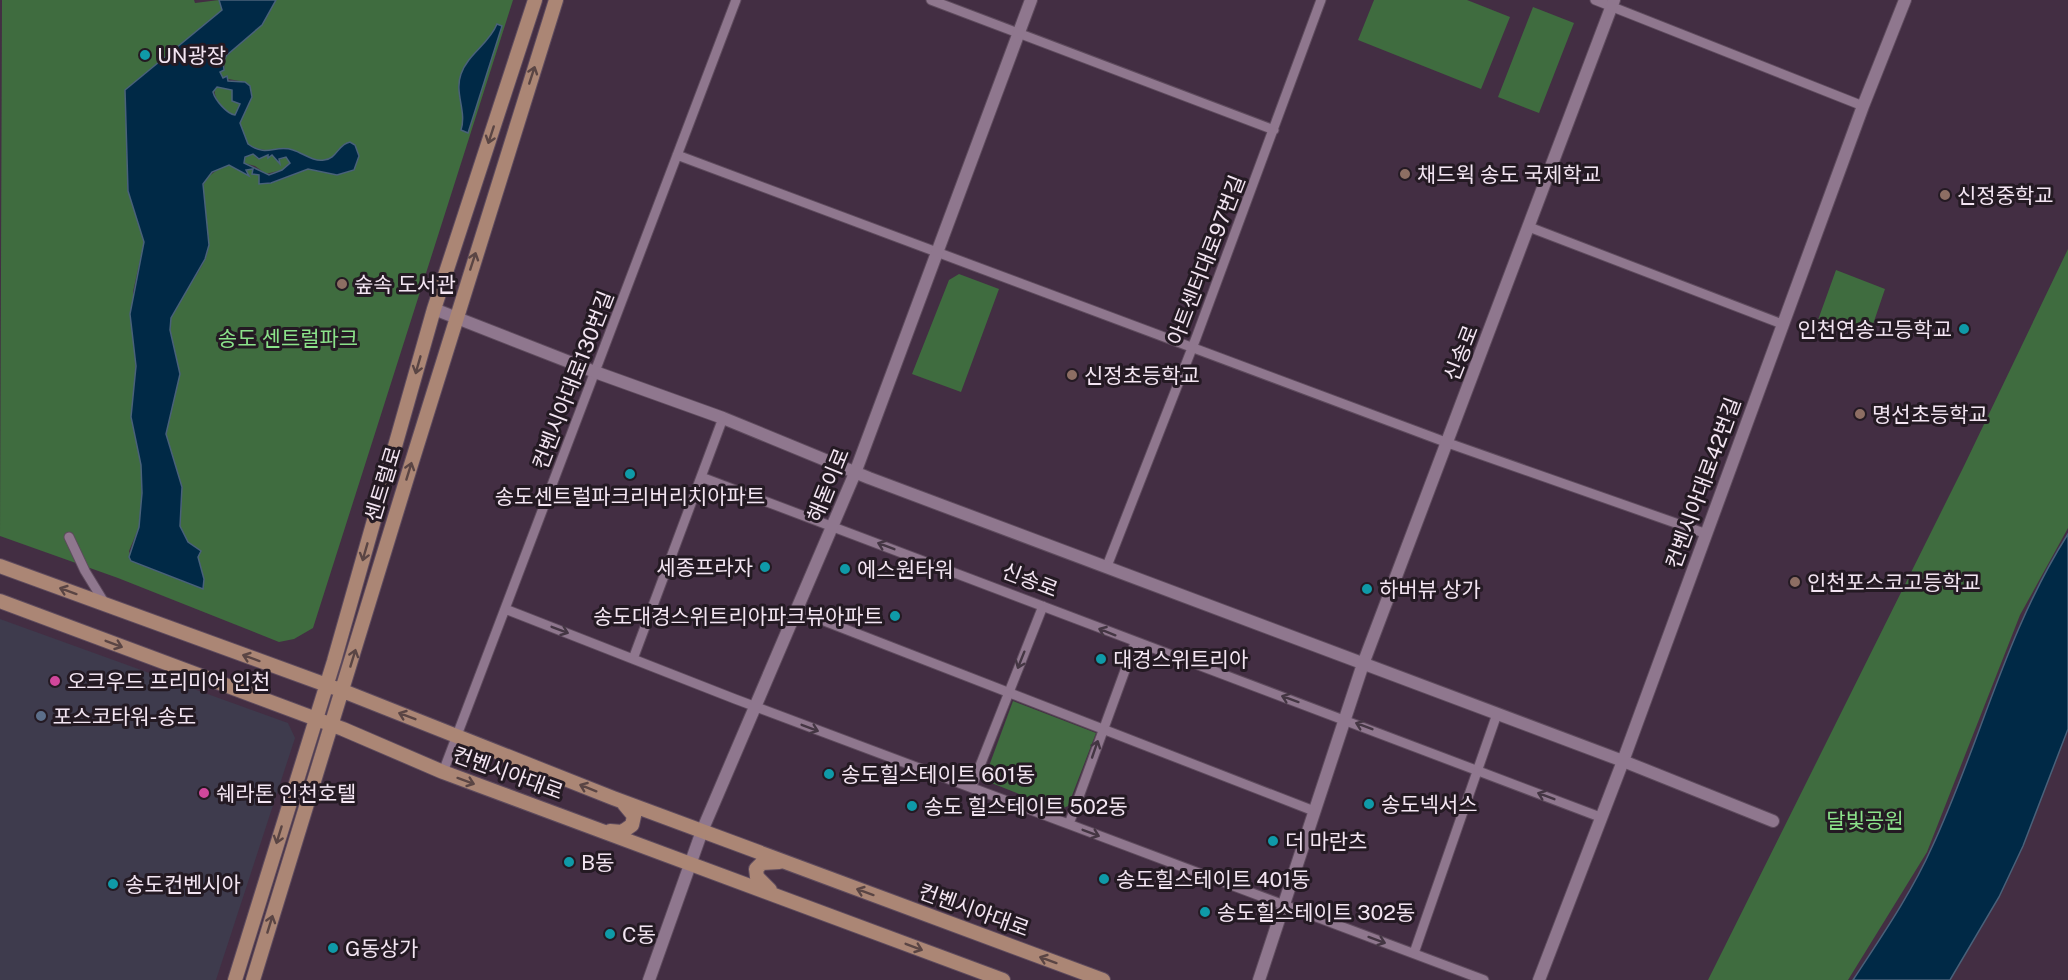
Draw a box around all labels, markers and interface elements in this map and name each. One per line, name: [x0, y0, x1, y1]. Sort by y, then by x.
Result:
place label: UN광장: [157, 43, 226, 68]
marker: UN광장: [138, 48, 152, 62]
one-way arrow: [527, 66, 538, 85]
one-way arrow: [484, 125, 495, 144]
place label: 채드윅 송도 국제학교: [1417, 162, 1601, 187]
marker: 채드윅 송도 국제학교: [1398, 167, 1412, 181]
street label: 아트센터대로97번길: [1162, 172, 1250, 348]
place label: 신정중학교: [1957, 183, 2054, 208]
marker: 신정중학교: [1938, 188, 1952, 202]
one-way arrow: [468, 252, 479, 271]
place label: 숲속 도서관: [354, 272, 456, 297]
marker: 숲속 도서관: [335, 277, 349, 291]
street label: 컨벤시아대로130번길: [527, 287, 619, 473]
place label: 인천연송고등학교: [1797, 317, 1952, 342]
street label: 신송로: [1439, 321, 1483, 385]
marker: 인천연송고등학교: [1957, 322, 1971, 336]
park label: 송도 센트럴파크: [218, 326, 358, 351]
one-way arrow: [412, 355, 423, 374]
place label: 신정초등학교: [1084, 363, 1200, 388]
marker: 신정초등학교: [1065, 368, 1079, 382]
street label: 컨벤시아대로42번길: [1660, 394, 1746, 572]
place label: 명선초등학교: [1872, 402, 1988, 427]
marker: 명선초등학교: [1853, 407, 1867, 421]
street label: 센트럴로: [360, 443, 406, 525]
street label: 해돋이로: [802, 444, 854, 526]
one-way arrow: [404, 462, 415, 481]
marker: 송도센트럴파크리버리치아파트: [623, 467, 637, 481]
place label: 송도센트럴파크리버리치아파트: [495, 484, 765, 509]
one-way arrow: [877, 539, 896, 550]
one-way arrow: [359, 542, 370, 561]
place label: 세종프라자: [656, 555, 753, 580]
place label: 에스원타워: [857, 557, 954, 582]
street label: 신송로: [998, 558, 1062, 602]
marker: 세종프라자: [758, 560, 772, 574]
marker: 에스원타워: [838, 562, 852, 576]
place label: 인천포스코고등학교: [1807, 570, 1981, 595]
marker: 인천포스코고등학교: [1788, 575, 1802, 589]
place label: 하버뷰 상가: [1379, 577, 1481, 602]
marker: 하버뷰 상가: [1360, 582, 1374, 596]
one-way arrow: [59, 585, 78, 596]
place label: 송도대경스위트리아파크뷰아파트: [593, 604, 883, 629]
marker: 송도대경스위트리아파크뷰아파트: [888, 609, 902, 623]
one-way arrow: [550, 626, 568, 637]
one-way arrow: [1098, 626, 1117, 637]
one-way arrow: [104, 639, 123, 650]
place label: 대경스위트리아: [1113, 647, 1248, 672]
one-way arrow: [348, 649, 359, 668]
one-way arrow: [1015, 651, 1026, 669]
one-way arrow: [243, 652, 261, 663]
marker: 대경스위트리아: [1094, 652, 1108, 666]
place label: 오크우드 프리미어 인천: [67, 669, 270, 694]
marker: 오크우드 프리미어 인천: [48, 674, 62, 688]
one-way arrow: [1281, 693, 1300, 704]
place label: 포스코타워-송도: [53, 704, 196, 729]
marker: 포스코타워-송도: [34, 709, 48, 723]
one-way arrow: [398, 710, 417, 721]
one-way arrow: [1355, 720, 1373, 731]
one-way arrow: [800, 723, 819, 734]
one-way arrow: [1091, 740, 1102, 759]
street label: 컨벤시아대로: [449, 741, 567, 805]
place label: 송도힐스테이트 601동: [841, 762, 1035, 787]
marker: 송도힐스테이트 601동: [822, 767, 836, 781]
one-way arrow: [457, 776, 475, 787]
place label: 쉐라톤 인천호텔: [216, 781, 356, 806]
one-way arrow: [580, 782, 598, 793]
marker: 쉐라톤 인천호텔: [197, 786, 211, 800]
one-way arrow: [1537, 790, 1555, 801]
place label: 송도넥서스: [1381, 792, 1478, 817]
place label: 송도 힐스테이트 502동: [924, 794, 1128, 819]
marker: 송도넥서스: [1362, 797, 1376, 811]
marker: 송도 힐스테이트 502동: [905, 799, 919, 813]
park label: 달빛공원: [1826, 808, 1904, 833]
one-way arrow: [273, 825, 284, 844]
one-way arrow: [1081, 828, 1100, 839]
place label: 더 마란츠: [1285, 829, 1367, 854]
marker: 더 마란츠: [1266, 834, 1280, 848]
place label: B동: [581, 850, 614, 875]
marker: B동: [562, 855, 576, 869]
place label: 송도힐스테이트 401동: [1116, 867, 1310, 892]
place label: 송도컨벤시아: [125, 872, 241, 897]
marker: 송도힐스테이트 401동: [1097, 872, 1111, 886]
marker: 송도컨벤시아: [106, 877, 120, 891]
street label: 컨벤시아대로: [915, 878, 1033, 942]
one-way arrow: [856, 885, 875, 896]
place label: 송도힐스테이트 302동: [1217, 900, 1415, 925]
marker: 송도힐스테이트 302동: [1198, 905, 1212, 919]
one-way arrow: [265, 915, 276, 934]
place label: C동: [622, 922, 656, 947]
marker: C동: [603, 927, 617, 941]
one-way arrow: [1368, 935, 1386, 946]
place label: G동상가: [345, 936, 418, 961]
marker: G동상가: [326, 941, 340, 955]
one-way arrow: [905, 942, 923, 953]
one-way arrow: [1039, 953, 1058, 964]

